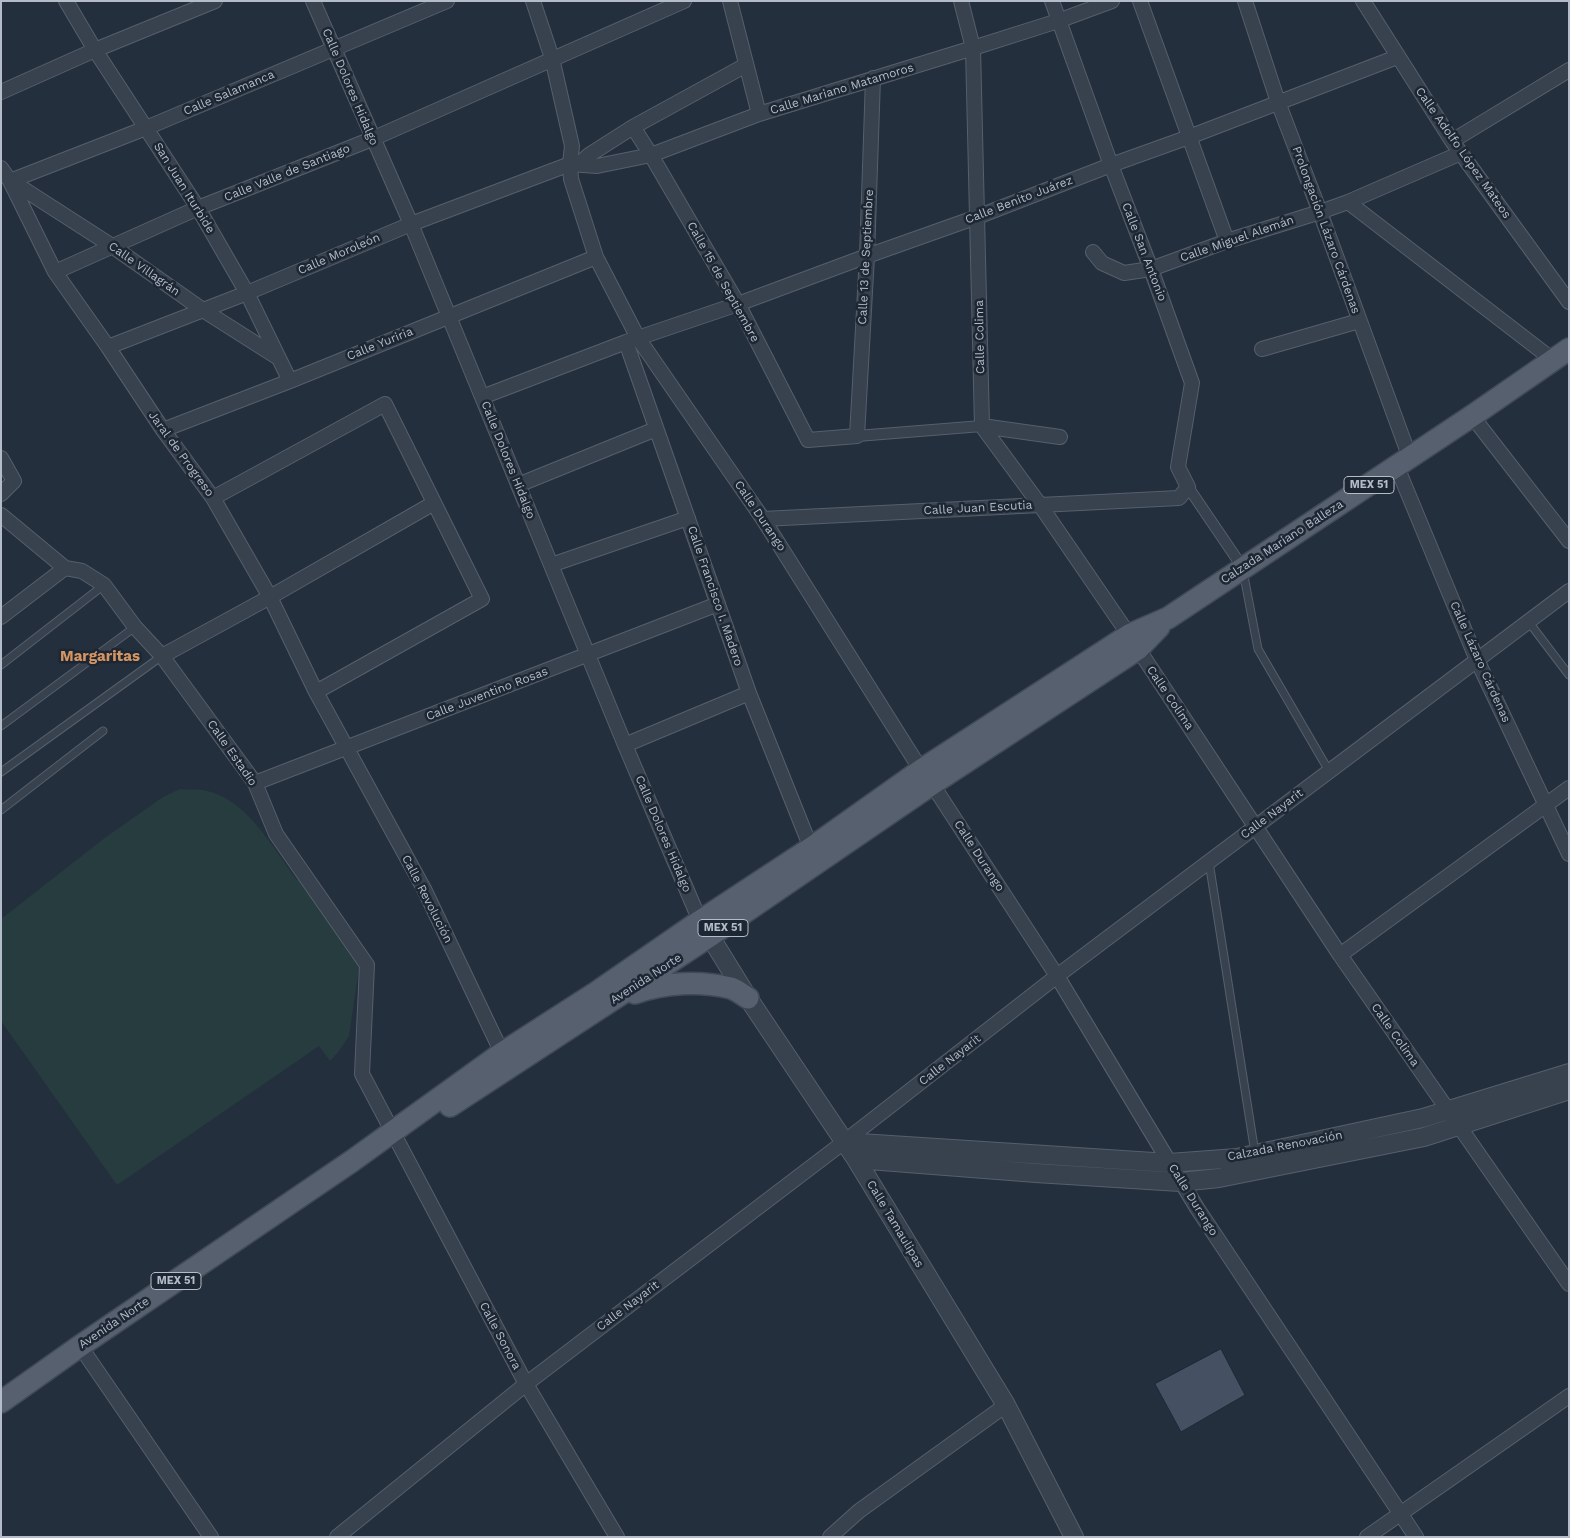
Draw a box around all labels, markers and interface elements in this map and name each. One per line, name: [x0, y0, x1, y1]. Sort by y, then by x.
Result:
street label: Calle Dolores Hidalgo: [319, 26, 381, 148]
street label: Calle Mariano Matamoros: [768, 60, 916, 118]
street label: Calle Salamanca: [181, 67, 277, 119]
street label: Calle Adolfo López Mateos: [1412, 85, 1514, 221]
street label: San Juan Iturbide: [150, 140, 218, 236]
street label: Calle Valle de Santiago: [222, 141, 352, 205]
street label: Prolongación Lázaro Cárdenas: [1289, 144, 1363, 316]
street label: Calle Benito Juárez: [963, 173, 1075, 227]
street label: Calle 13 de Septiembre: [855, 189, 877, 325]
street label: Calle San Antonio: [1119, 201, 1169, 303]
street label: Calle Miguel Alemán: [1178, 213, 1296, 265]
street label: Calle 15 de Septiembre: [684, 219, 762, 345]
street label: Calle Moroleón: [296, 230, 382, 278]
street label: Calle Villagrán: [106, 239, 182, 299]
street label: Calle Colima: [972, 300, 988, 374]
street label: Calle Yuriria: [345, 324, 415, 364]
street label: Calle Dolores Hidalgo: [478, 399, 538, 521]
street label: Jaral de Progreso: [145, 409, 217, 499]
road number: MEX 51: [1344, 476, 1394, 494]
street label: Calle Durango: [731, 478, 789, 554]
street label: Calzada Mariano Balleza: [1218, 497, 1346, 587]
street label: Calle Juan Escutia: [923, 498, 1033, 518]
street label: Calle Francisco I. Madero: [684, 524, 746, 668]
street label: Calle Lázaro Cárdenas: [1447, 599, 1513, 725]
district label: Margaritas: [60, 648, 140, 666]
street label: Calle Colima: [1143, 663, 1197, 733]
street label: Calle Juventino Rosas: [424, 664, 550, 724]
street label: Calle Estadio: [204, 717, 260, 789]
street label: Calle Dolores Hidalgo: [632, 773, 694, 895]
street label: Calle Nayarit: [1238, 786, 1306, 842]
street label: Calle Durango: [951, 818, 1007, 894]
street label: Calle Revolución: [399, 853, 455, 945]
road number: MEX 51: [698, 920, 748, 936]
street label: Avenida Norte: [608, 951, 684, 1007]
street label: Calle Colima: [1368, 1001, 1422, 1069]
street label: Calle Nayarit: [916, 1031, 984, 1089]
street label: Calzada Renovación: [1226, 1128, 1344, 1164]
street label: Calle Durango: [1165, 1161, 1221, 1239]
street label: Calle Tamaulipas: [863, 1178, 927, 1270]
road number: MEX 51: [151, 1272, 201, 1290]
street label: Calle Nayarit: [594, 1278, 662, 1334]
street label: Avenida Norte: [76, 1294, 152, 1352]
street label: Calle Sonora: [476, 1300, 524, 1372]

